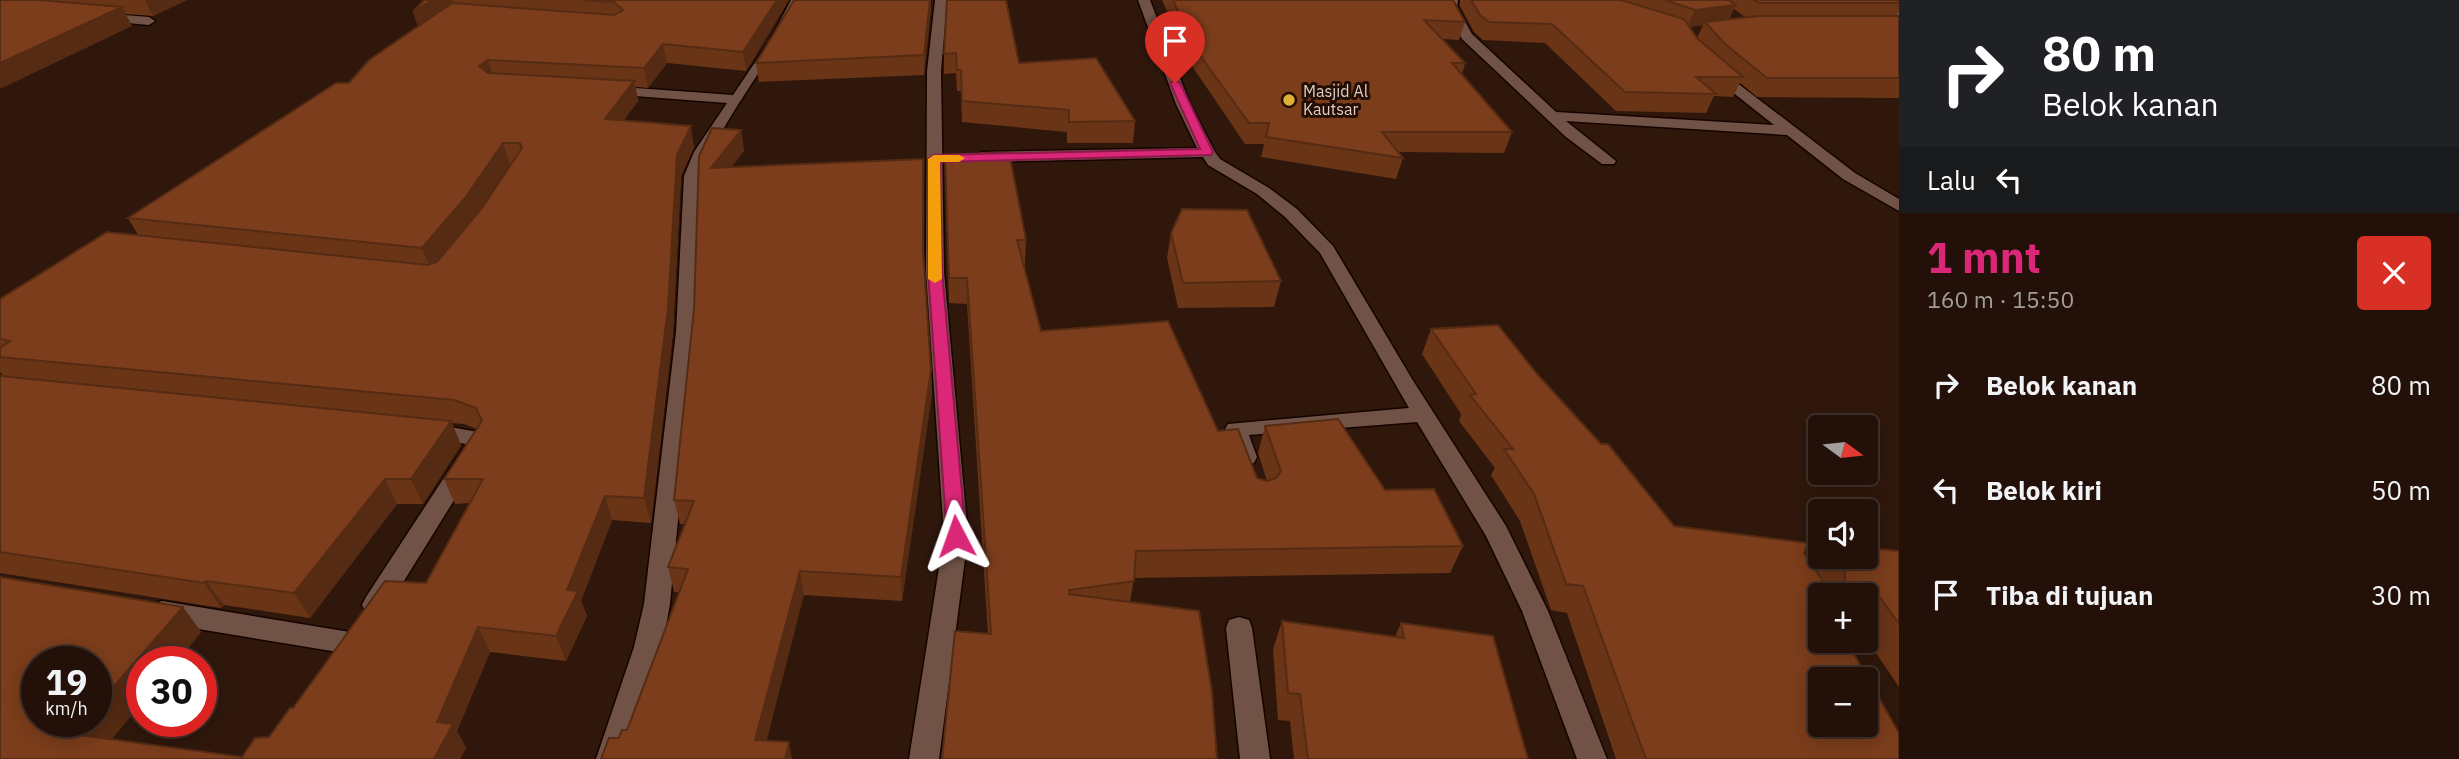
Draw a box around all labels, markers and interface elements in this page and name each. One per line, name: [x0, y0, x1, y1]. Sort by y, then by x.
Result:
pin: [1145, 11, 1205, 83]
text: 80 m: [2042, 21, 2156, 84]
icon: arrive: [1156, 22, 1194, 60]
icon: right: [1927, 28, 2018, 119]
place label: Masjid Al Kautsar: [1303, 81, 1368, 119]
text: Belok kanan: [2042, 83, 2219, 125]
marker: Masjid Al Kautsar: [1281, 92, 1297, 108]
icon: left: [1990, 161, 2028, 199]
text: Lalu: [1927, 163, 1976, 197]
text: 1 mnt: [1927, 230, 2041, 285]
button: close: [2357, 236, 2431, 310]
text: 160 m · 15:50: [1927, 284, 2074, 314]
icon: right: [1927, 366, 1965, 404]
text: Belok kanan: [1986, 368, 2137, 402]
text: 80 m: [2371, 368, 2431, 402]
north arrow: [1808, 415, 1878, 485]
map controls: [1808, 415, 1878, 737]
icon: left: [1927, 471, 1965, 509]
text: Belok kiri: [1986, 473, 2102, 507]
text: 50 m: [2371, 473, 2431, 507]
position arrow: [919, 499, 993, 573]
button: sound: [1808, 499, 1878, 569]
icon: arrive: [1927, 576, 1965, 614]
text: Tiba di tujuan: [1986, 578, 2153, 612]
text: 30 m: [2371, 578, 2431, 612]
button: +: [1808, 583, 1878, 653]
speed limit sign: 30: [126, 646, 217, 737]
text: 19: [45, 659, 88, 705]
button: −: [1808, 667, 1878, 737]
text: km/h: [45, 697, 88, 720]

